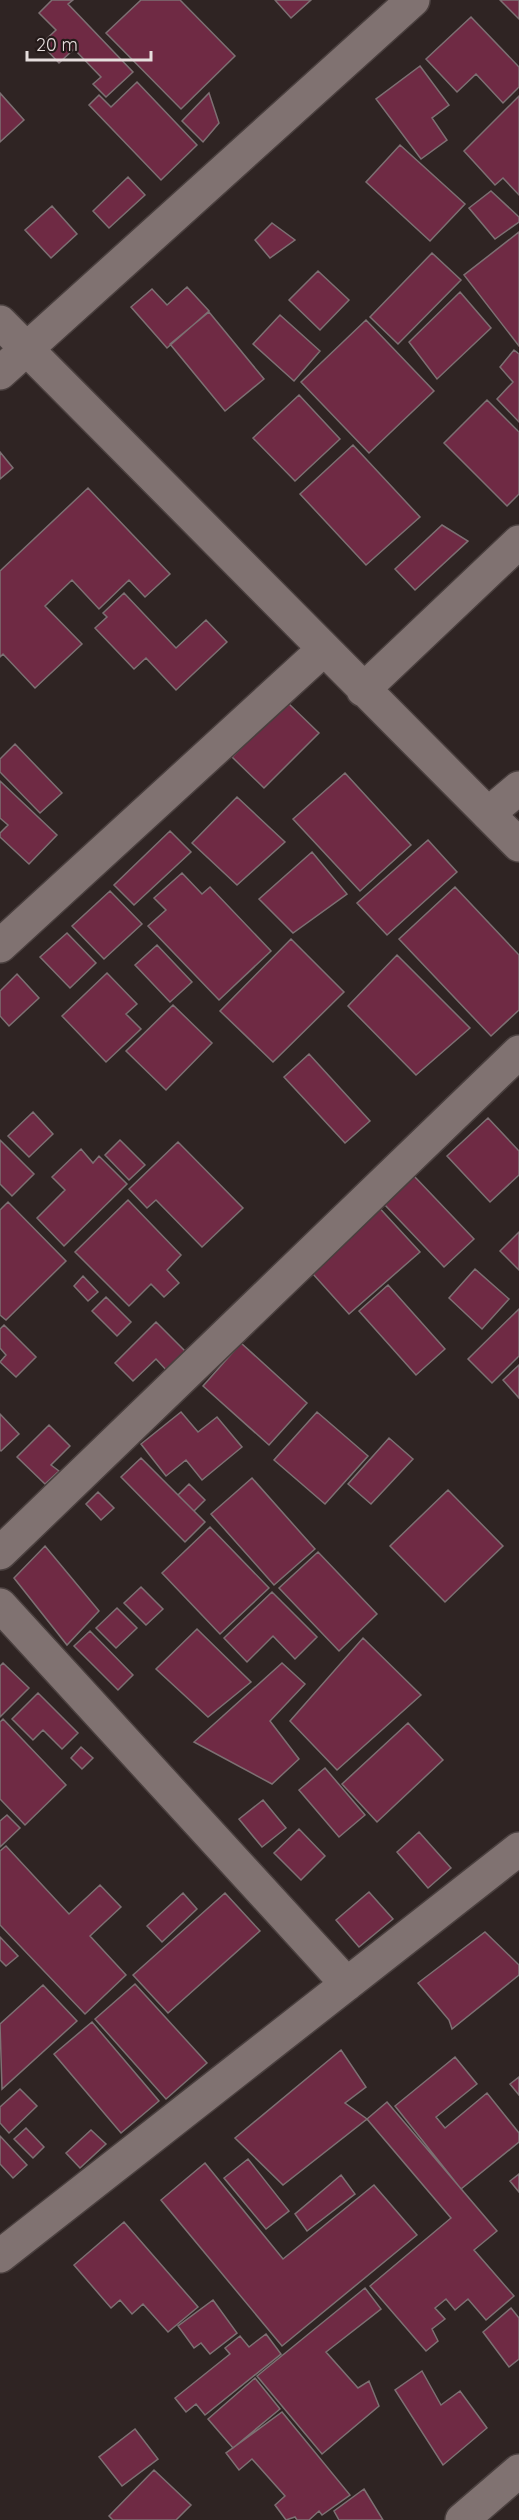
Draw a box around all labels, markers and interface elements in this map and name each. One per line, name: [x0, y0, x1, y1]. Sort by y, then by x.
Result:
scale bar: [27, 24, 152, 62]
text: 20 m: [36, 33, 78, 56]

